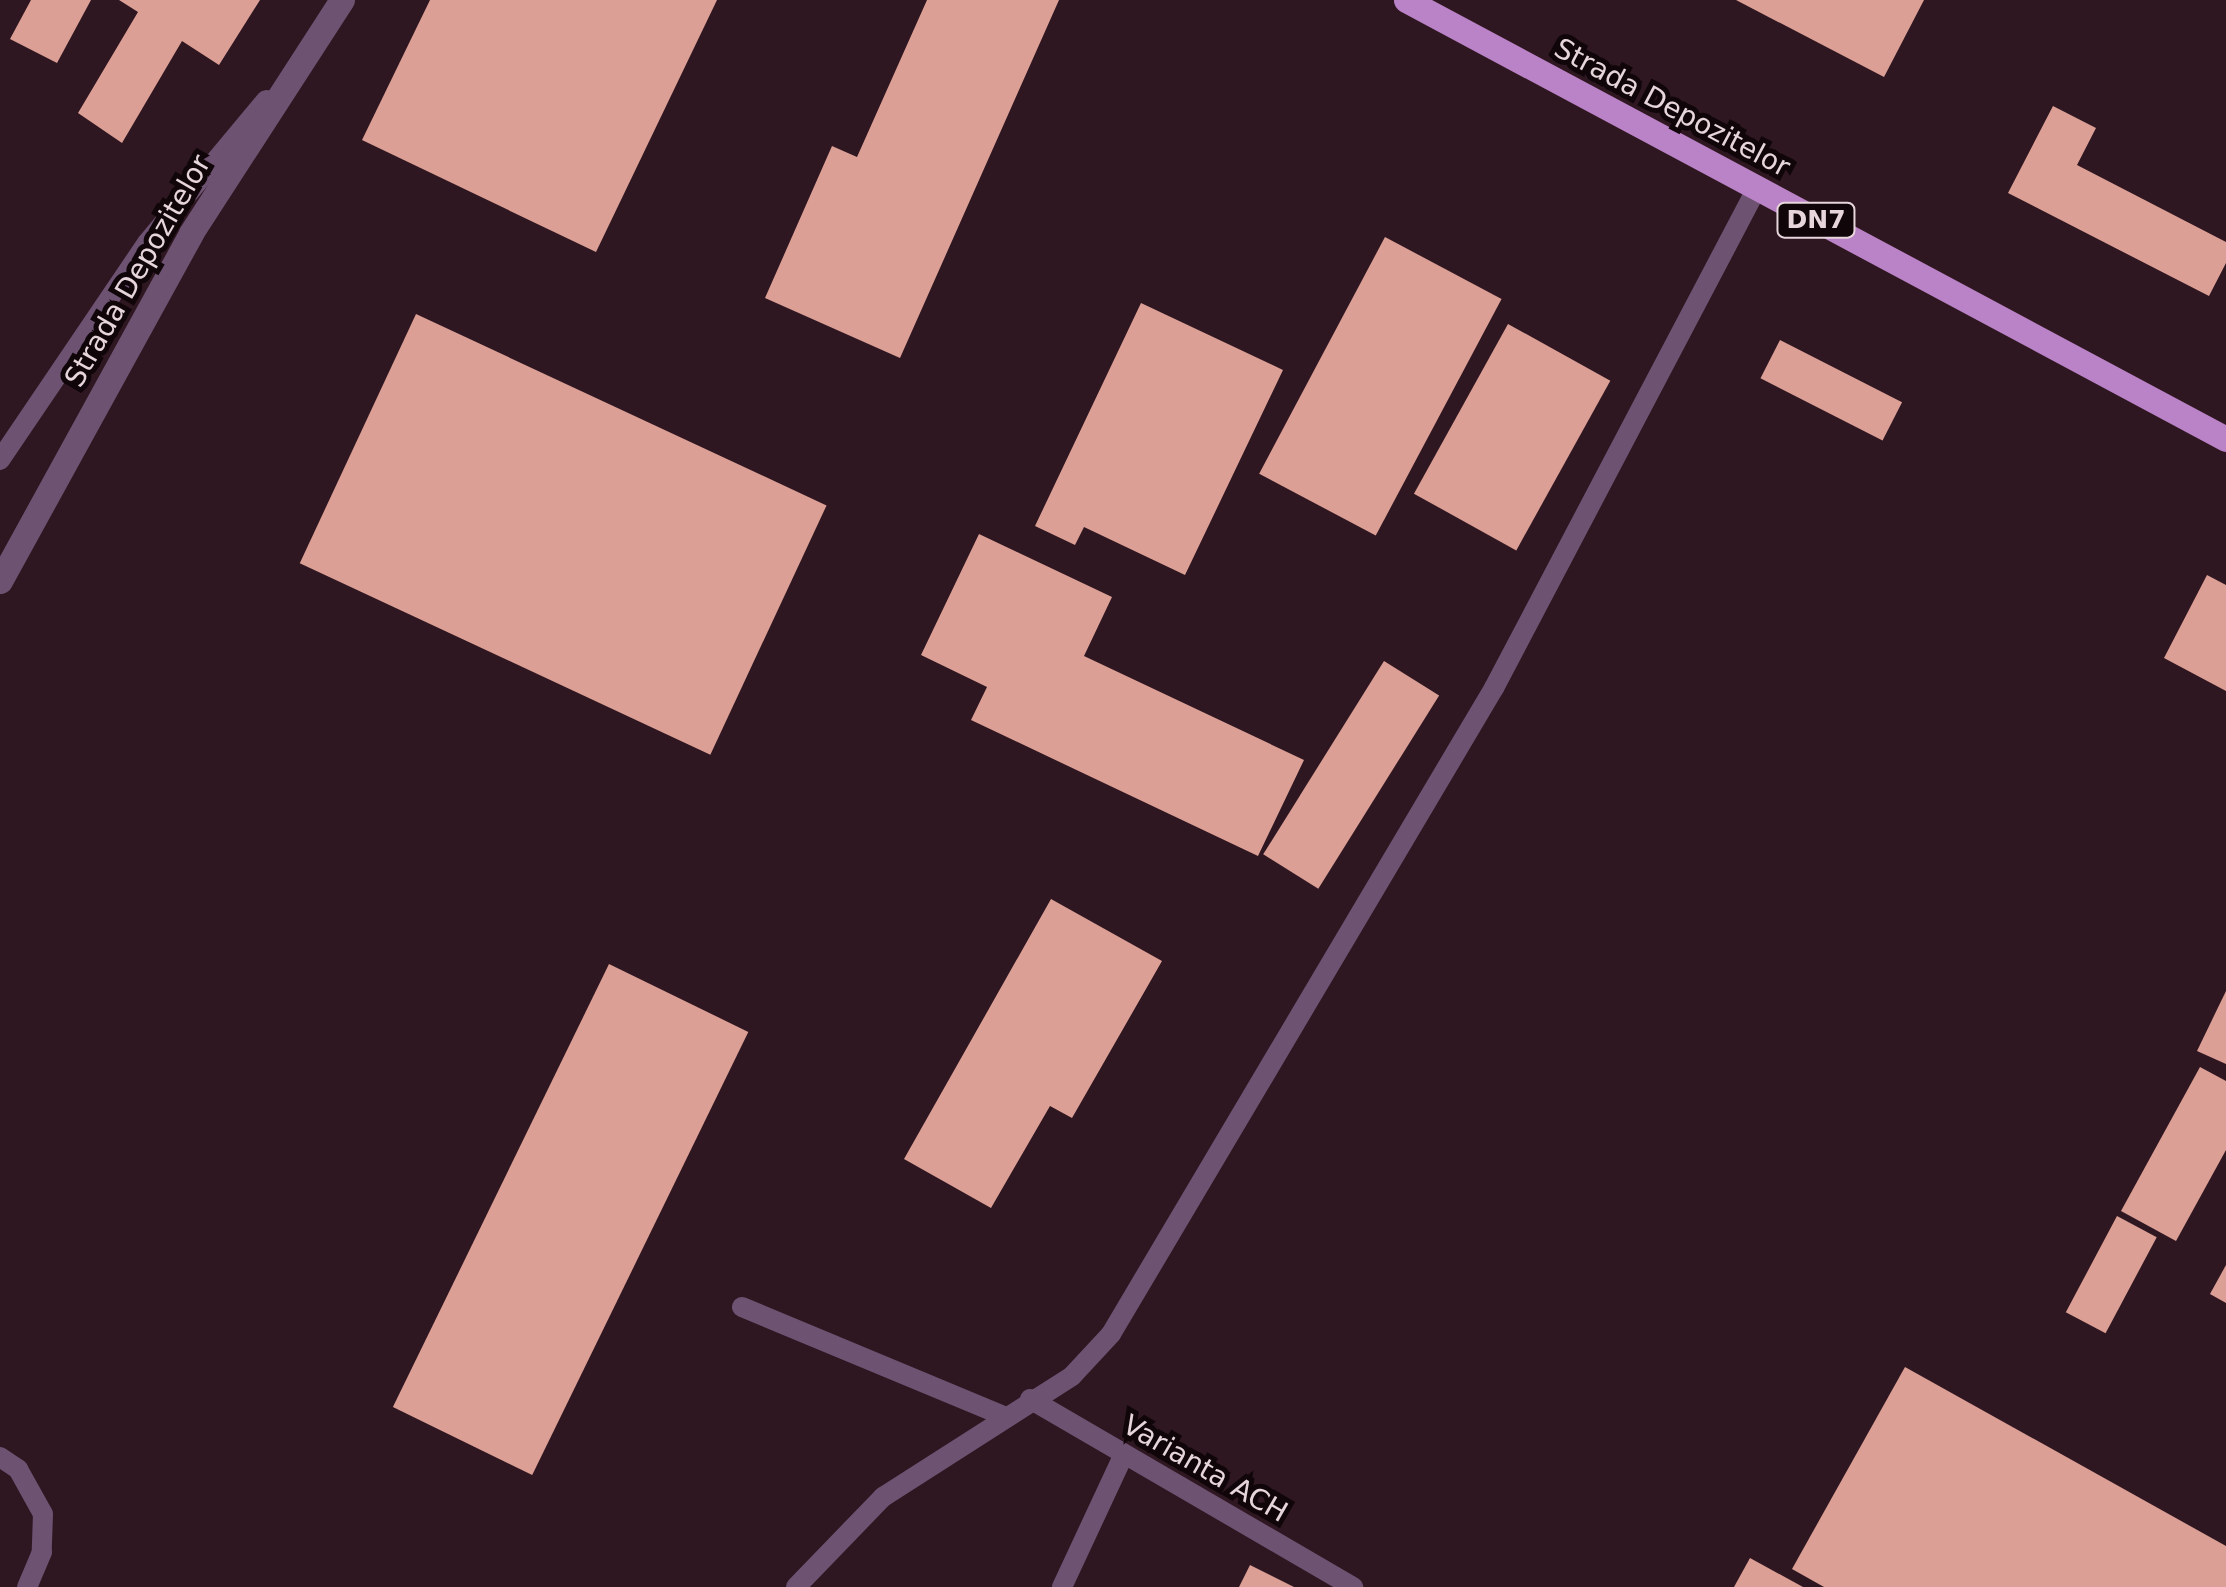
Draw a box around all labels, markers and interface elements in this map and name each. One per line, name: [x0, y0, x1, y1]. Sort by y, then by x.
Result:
street label: Strada Depozitelor: [1548, 32, 1796, 184]
street label: Strada Depozitelor: [58, 149, 218, 393]
road number: DN7: [1776, 200, 1856, 240]
street label: Varianta ACH: [1117, 1408, 1293, 1530]

